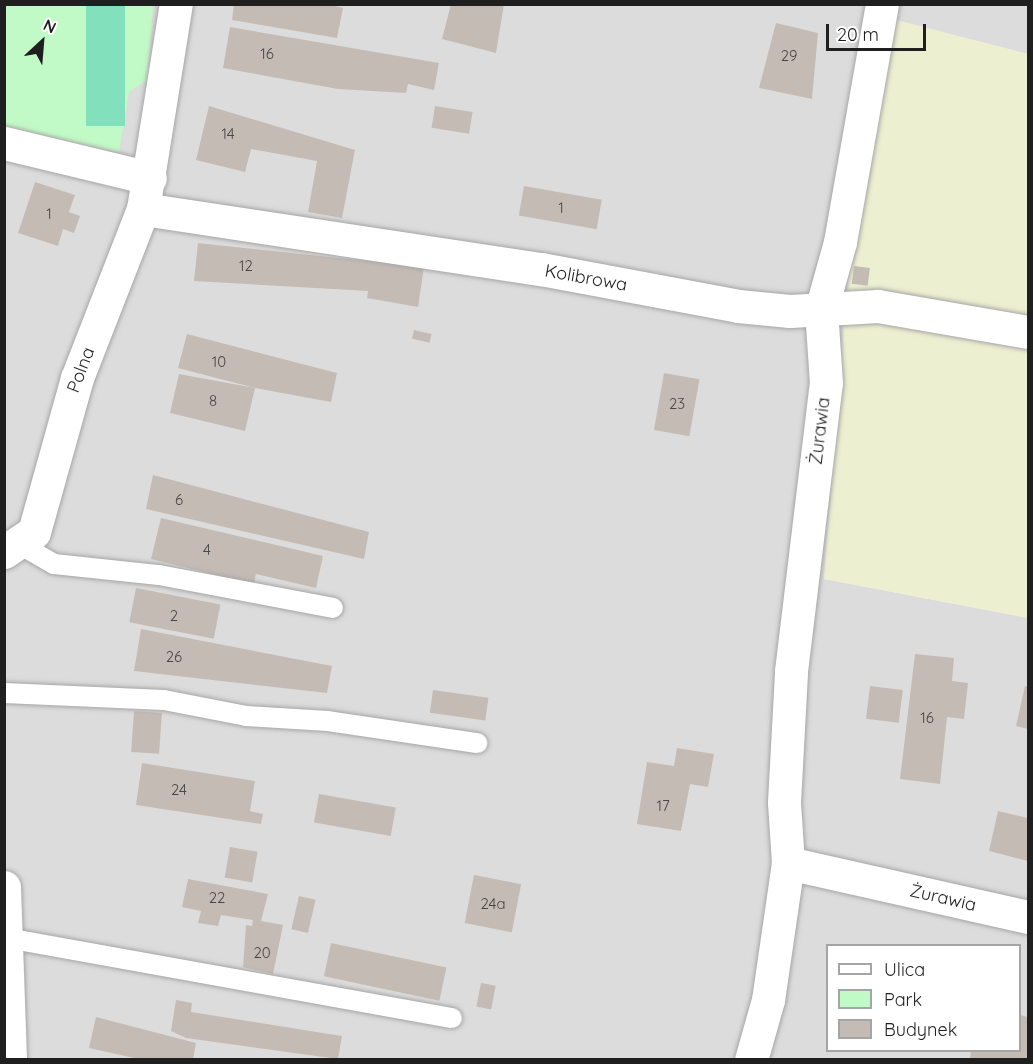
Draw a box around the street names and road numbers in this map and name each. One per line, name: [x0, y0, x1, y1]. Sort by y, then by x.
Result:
street label: Kolibrowa: [543, 260, 629, 296]
street label: Polna: [63, 344, 99, 396]
street label: Żurawia: [805, 396, 835, 466]
street label: Żurawia: [908, 880, 978, 916]

